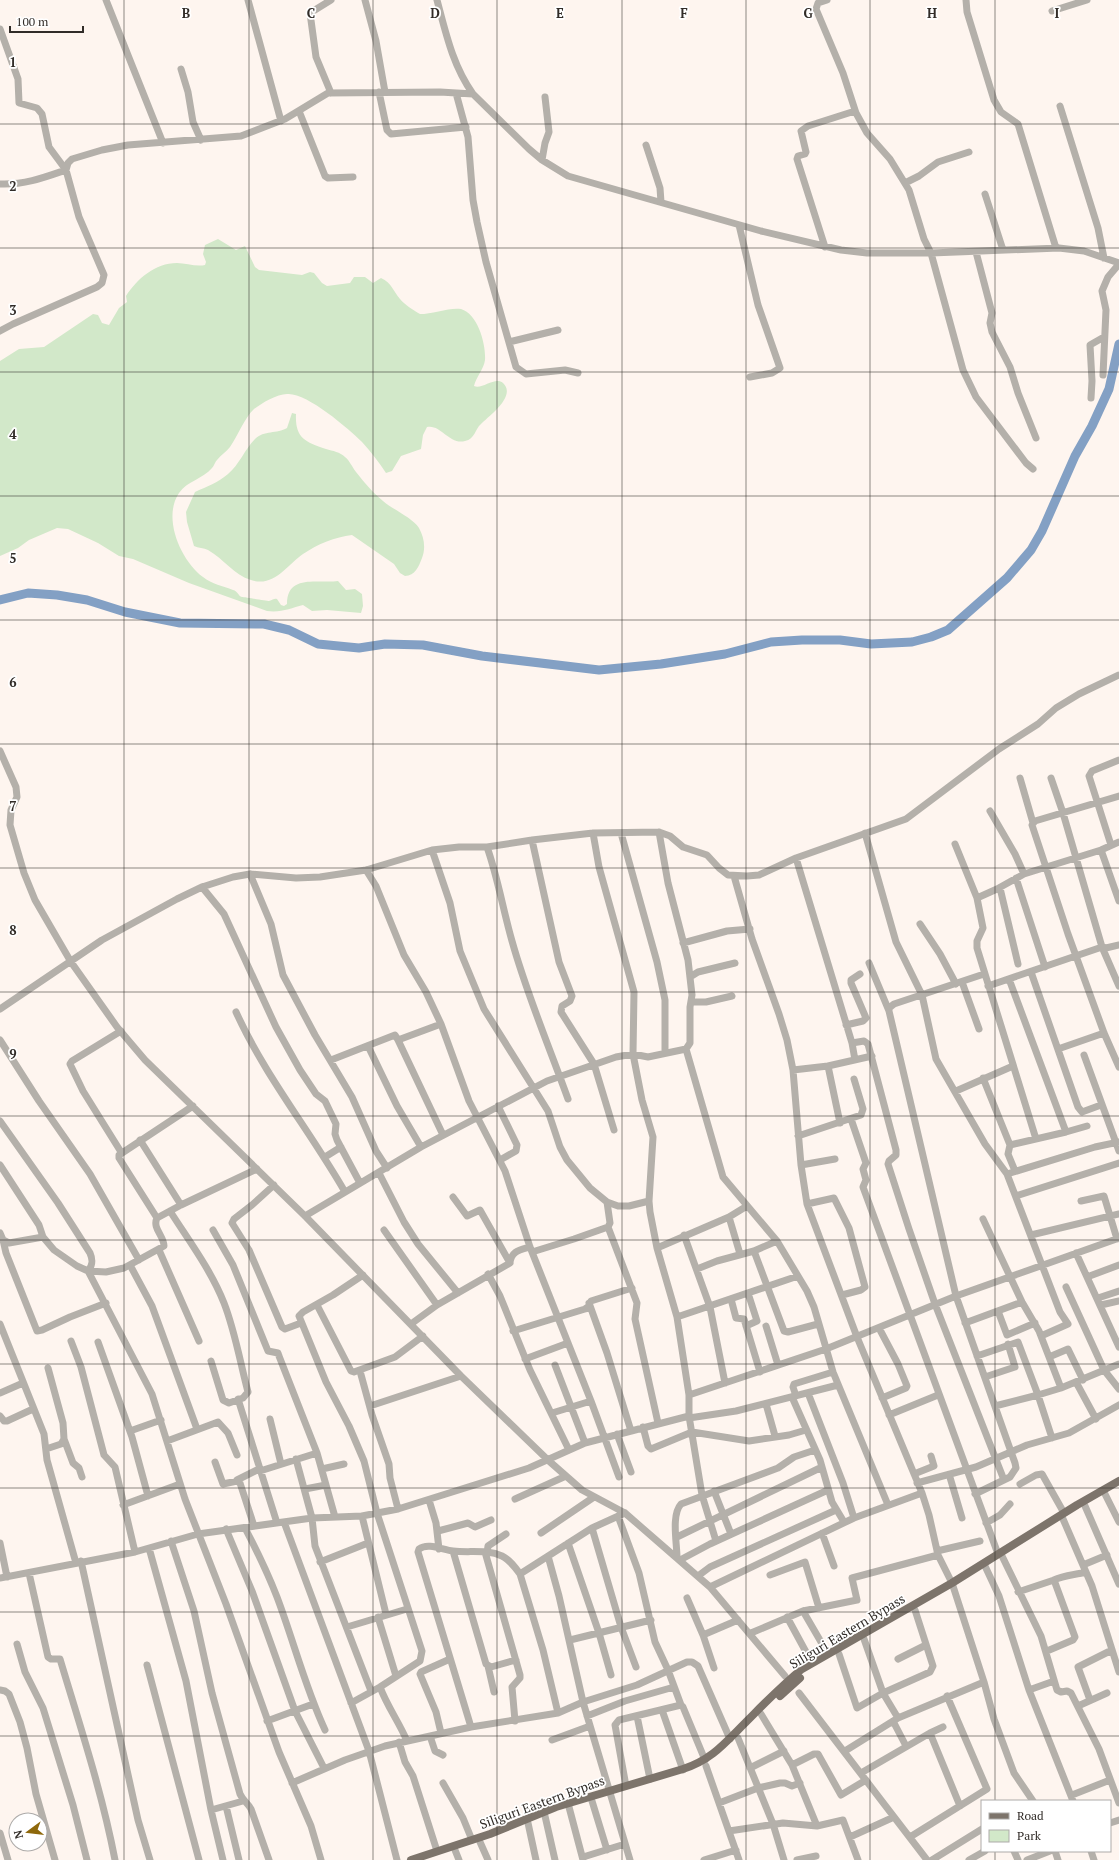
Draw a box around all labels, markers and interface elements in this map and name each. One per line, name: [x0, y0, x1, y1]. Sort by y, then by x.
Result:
text: B: [182, 4, 190, 22]
text: C: [307, 4, 315, 22]
text: D: [430, 4, 440, 22]
text: E: [556, 4, 564, 22]
text: F: [680, 4, 688, 22]
text: G: [803, 4, 813, 22]
text: H: [927, 4, 937, 22]
text: I: [1055, 4, 1060, 22]
scale bar: [10, 8, 83, 34]
text: 100 m: [16, 14, 49, 29]
text: 1: [9, 53, 17, 71]
text: 2: [9, 177, 17, 195]
text: 3: [9, 301, 17, 319]
text: 4: [9, 425, 17, 443]
text: 5: [9, 549, 17, 567]
text: 6: [9, 673, 17, 691]
text: 7: [9, 797, 17, 815]
text: 8: [9, 921, 17, 939]
text: 9: [9, 1045, 17, 1063]
street label: Siliguri Eastern Bypass: [786, 1589, 908, 1673]
street label: Siliguri Eastern Bypass: [477, 1771, 607, 1833]
legend: [981, 1800, 1111, 1852]
text: Road: [1017, 1808, 1044, 1823]
north arrow: [8, 1812, 48, 1852]
text: N: [10, 1828, 26, 1840]
text: Park: [1017, 1828, 1042, 1843]

